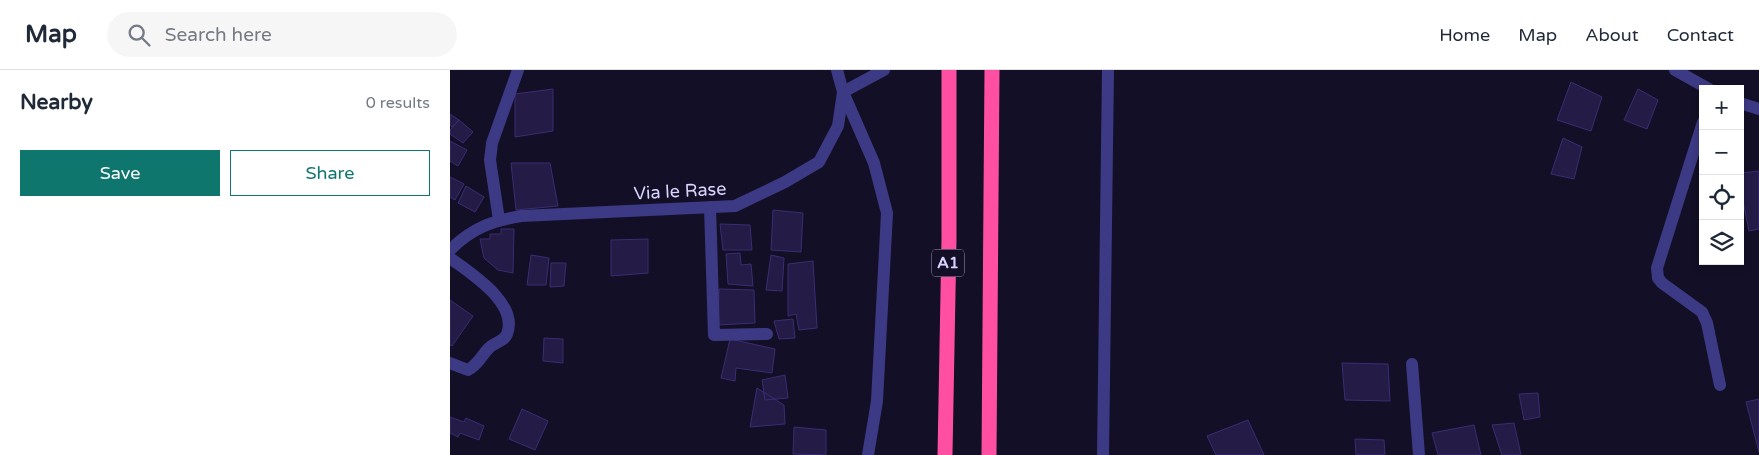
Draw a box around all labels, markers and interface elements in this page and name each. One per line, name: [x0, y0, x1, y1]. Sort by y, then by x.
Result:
search box: [107, 12, 457, 57]
text: Map: [25, 20, 77, 49]
icon: search: [125, 21, 153, 49]
text: Search here: [165, 24, 272, 46]
text: Home: [1439, 24, 1490, 46]
text: Map: [1518, 24, 1557, 46]
text: About: [1585, 24, 1639, 46]
text: Contact: [1667, 24, 1734, 46]
map controls: [1699, 85, 1744, 265]
button: +: [1699, 85, 1744, 130]
text: Nearby: [20, 90, 93, 115]
text: 0 results: [366, 93, 430, 113]
button: −: [1699, 130, 1744, 175]
button: Save: [20, 150, 220, 196]
button: Share: [230, 150, 430, 196]
button: locate: [1699, 175, 1744, 220]
street label: Via le Rase: [633, 178, 727, 204]
button: layers: [1699, 220, 1744, 265]
road number: A1: [932, 250, 964, 277]

